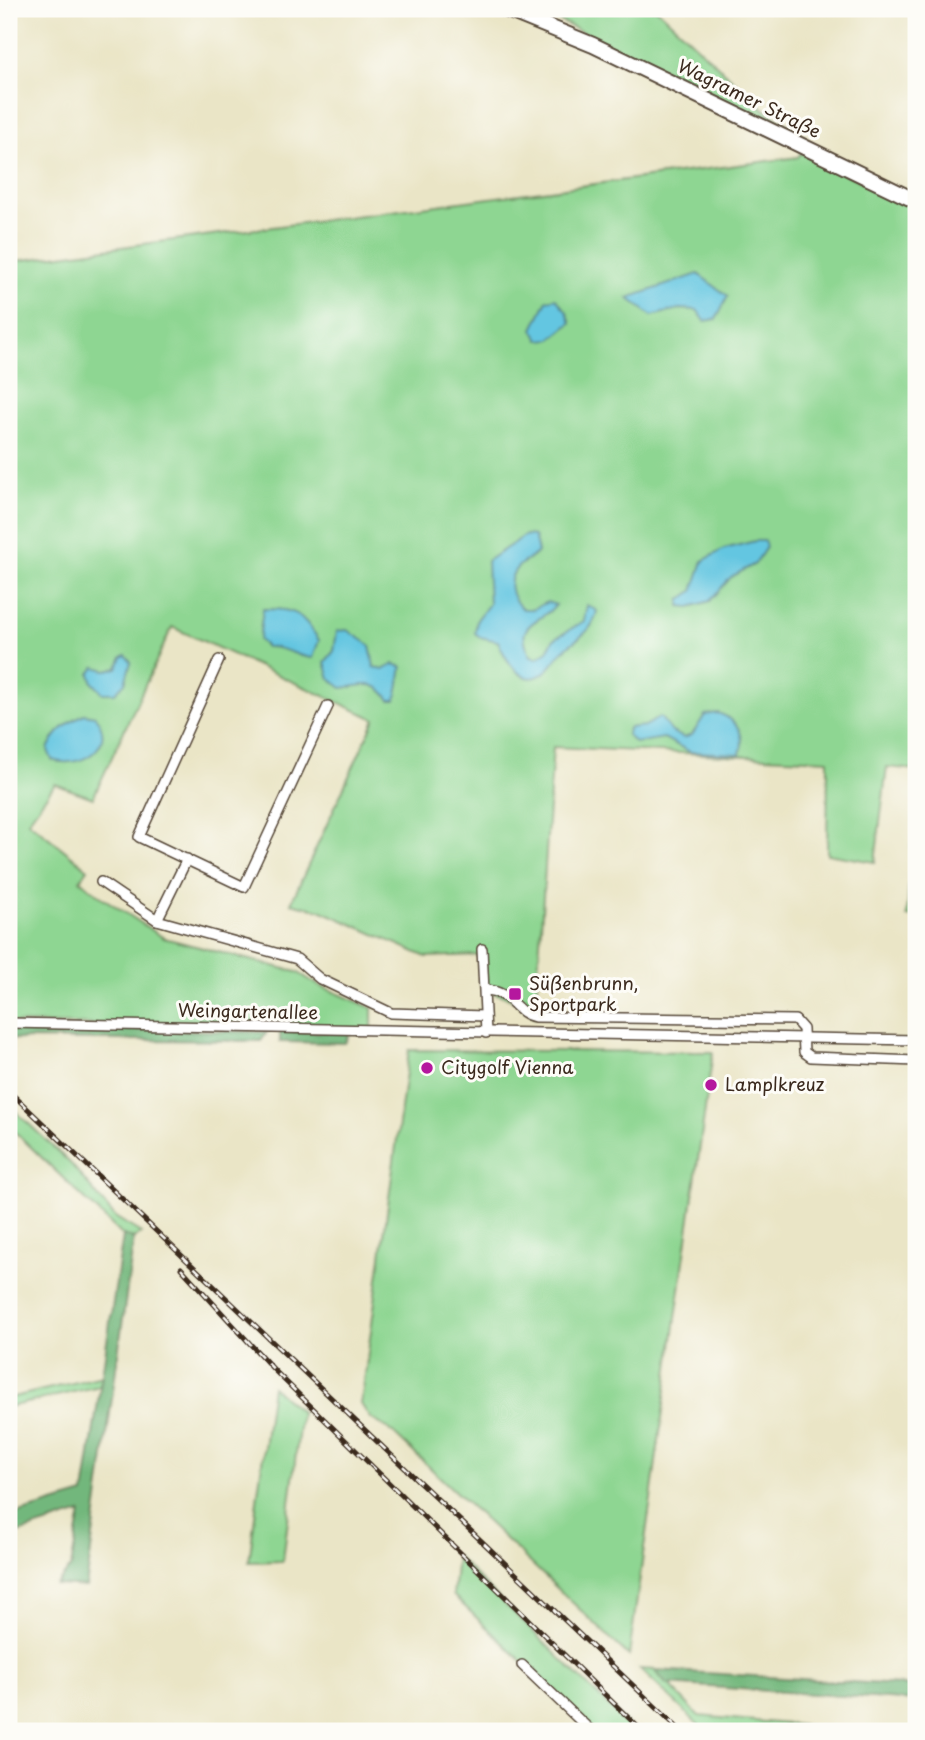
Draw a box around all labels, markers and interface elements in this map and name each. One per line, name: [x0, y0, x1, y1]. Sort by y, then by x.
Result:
street label: Wagramer Straße: [673, 51, 826, 144]
place label: Süßenbrunn, Sportpark: [529, 969, 639, 1017]
marker: Süßenbrunn, Sportpark: [507, 986, 523, 1002]
street label: Weingartenallee: [178, 996, 319, 1025]
place label: Citygolf Vienna: [441, 1053, 574, 1080]
marker: Citygolf Vienna: [419, 1060, 435, 1076]
place label: Lamplkreuz: [725, 1070, 825, 1097]
marker: Lamplkreuz: [703, 1077, 719, 1093]

